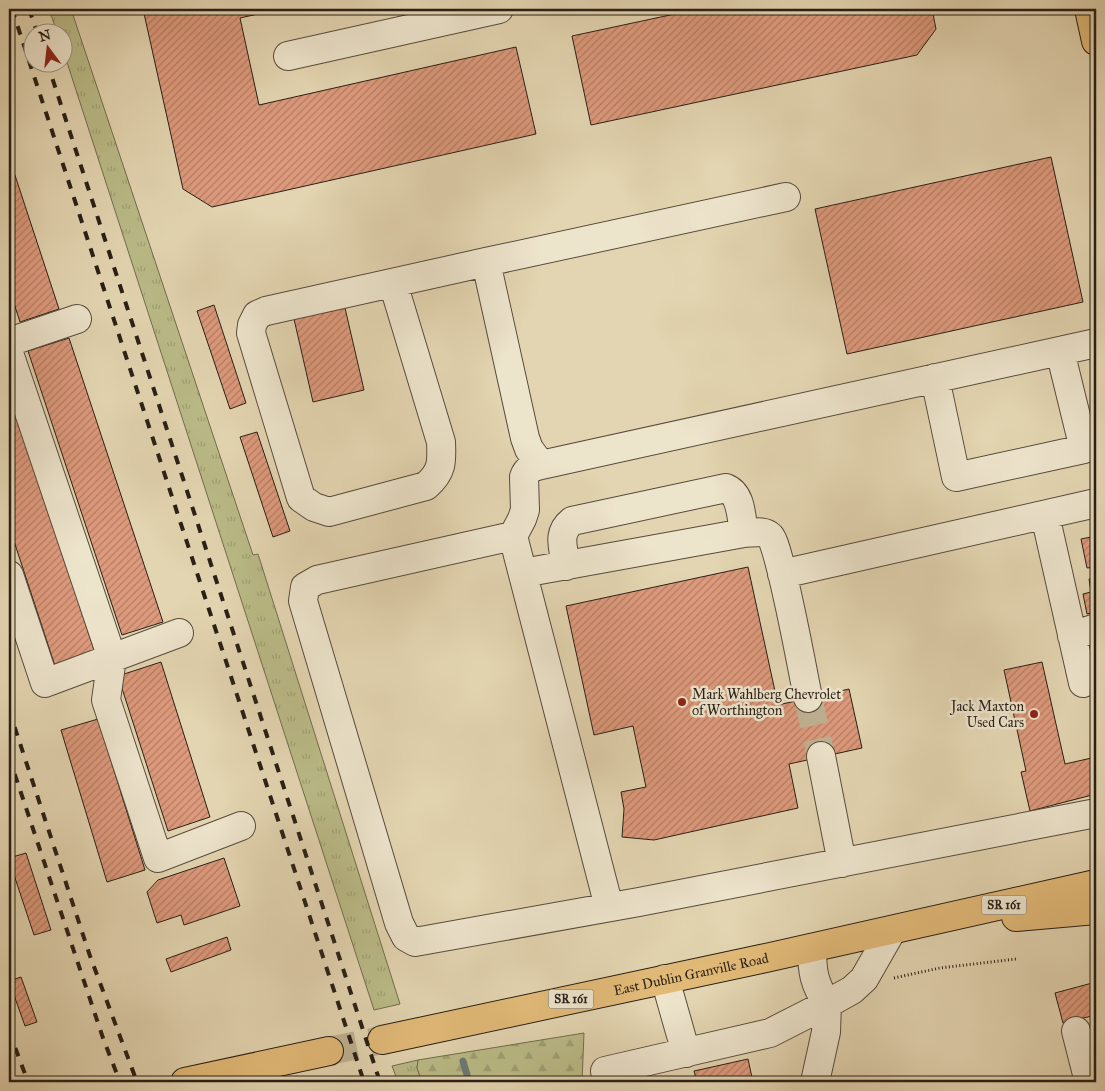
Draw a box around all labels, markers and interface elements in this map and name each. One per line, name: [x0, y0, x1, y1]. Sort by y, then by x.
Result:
north arrow: [22, 22, 72, 72]
text: N: [37, 26, 53, 46]
place label: Mark Wahlberg Chevrolet of Worthington: [692, 686, 841, 719]
marker: Mark Wahlberg Chevrolet of Worthington: [676, 696, 688, 708]
place label: Jack Maxton Used Cars: [949, 698, 1024, 731]
marker: Jack Maxton Used Cars: [1028, 708, 1040, 720]
road number: SR 161: [982, 896, 1026, 914]
street label: East Dublin Granville Road: [612, 950, 770, 999]
road number: SR 161: [548, 990, 594, 1009]

